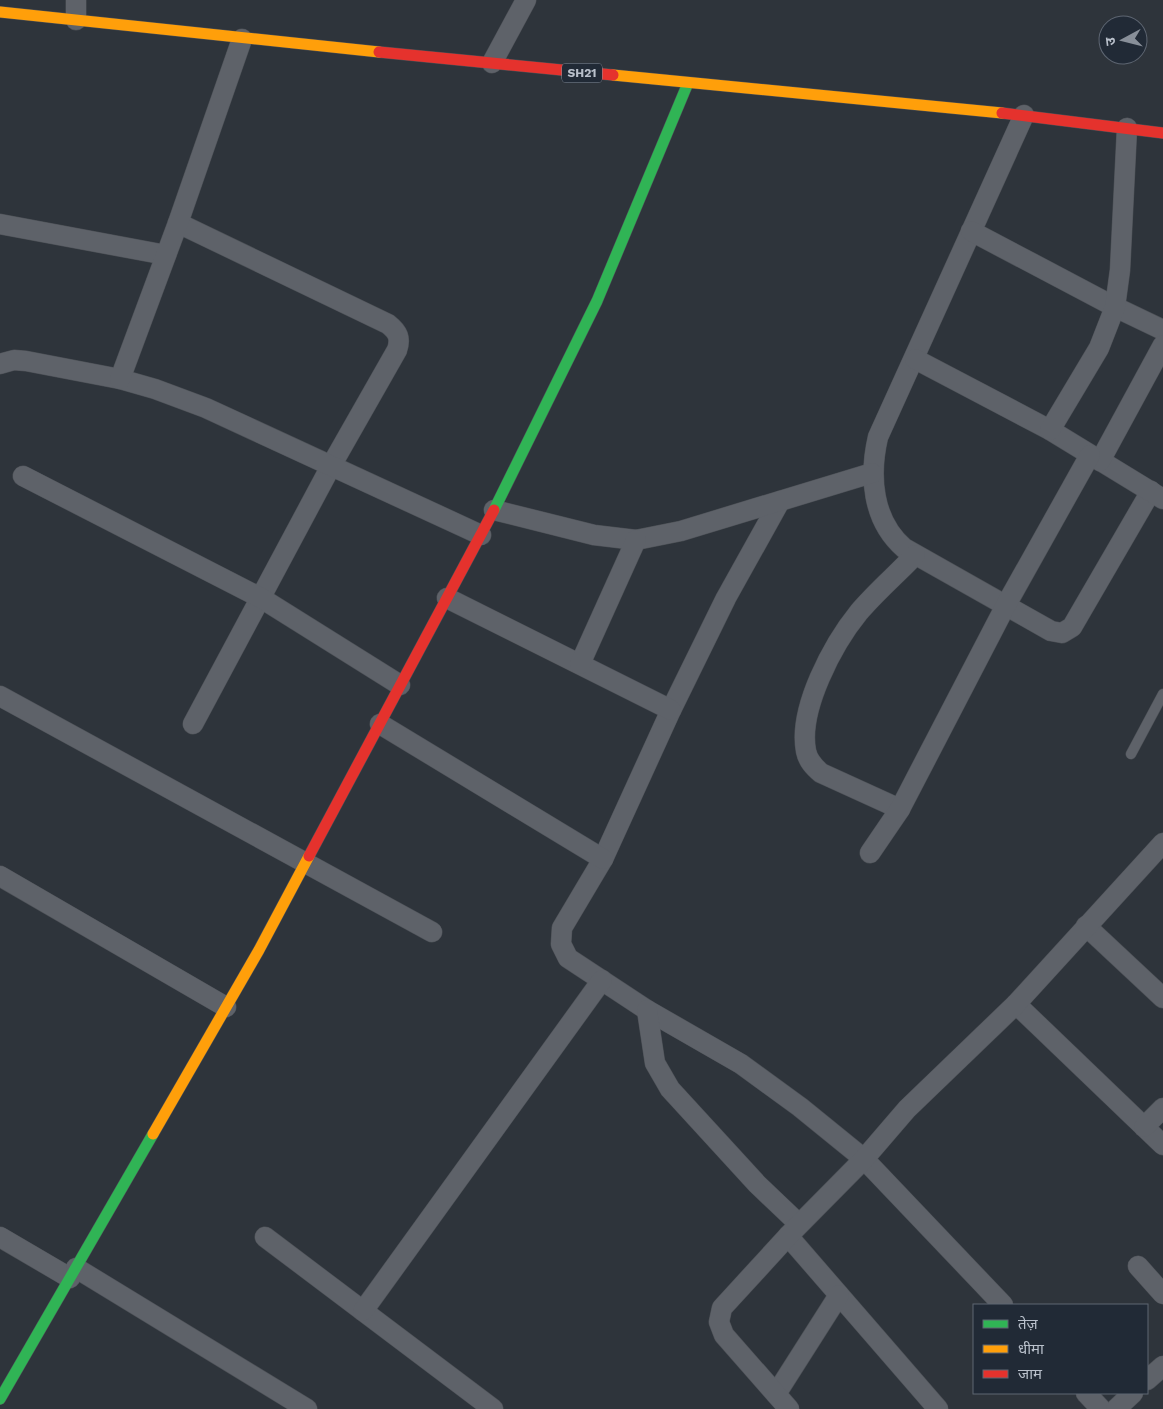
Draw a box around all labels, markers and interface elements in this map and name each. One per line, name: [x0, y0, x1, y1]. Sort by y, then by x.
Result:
north arrow: [1098, 15, 1148, 65]
text: उ: [1102, 36, 1119, 47]
road number: SH21: [562, 64, 602, 82]
legend: [973, 1304, 1148, 1394]
text: तेज़: [1018, 1315, 1039, 1333]
text: धीमा: [1018, 1340, 1045, 1358]
text: जाम: [1018, 1365, 1043, 1383]

